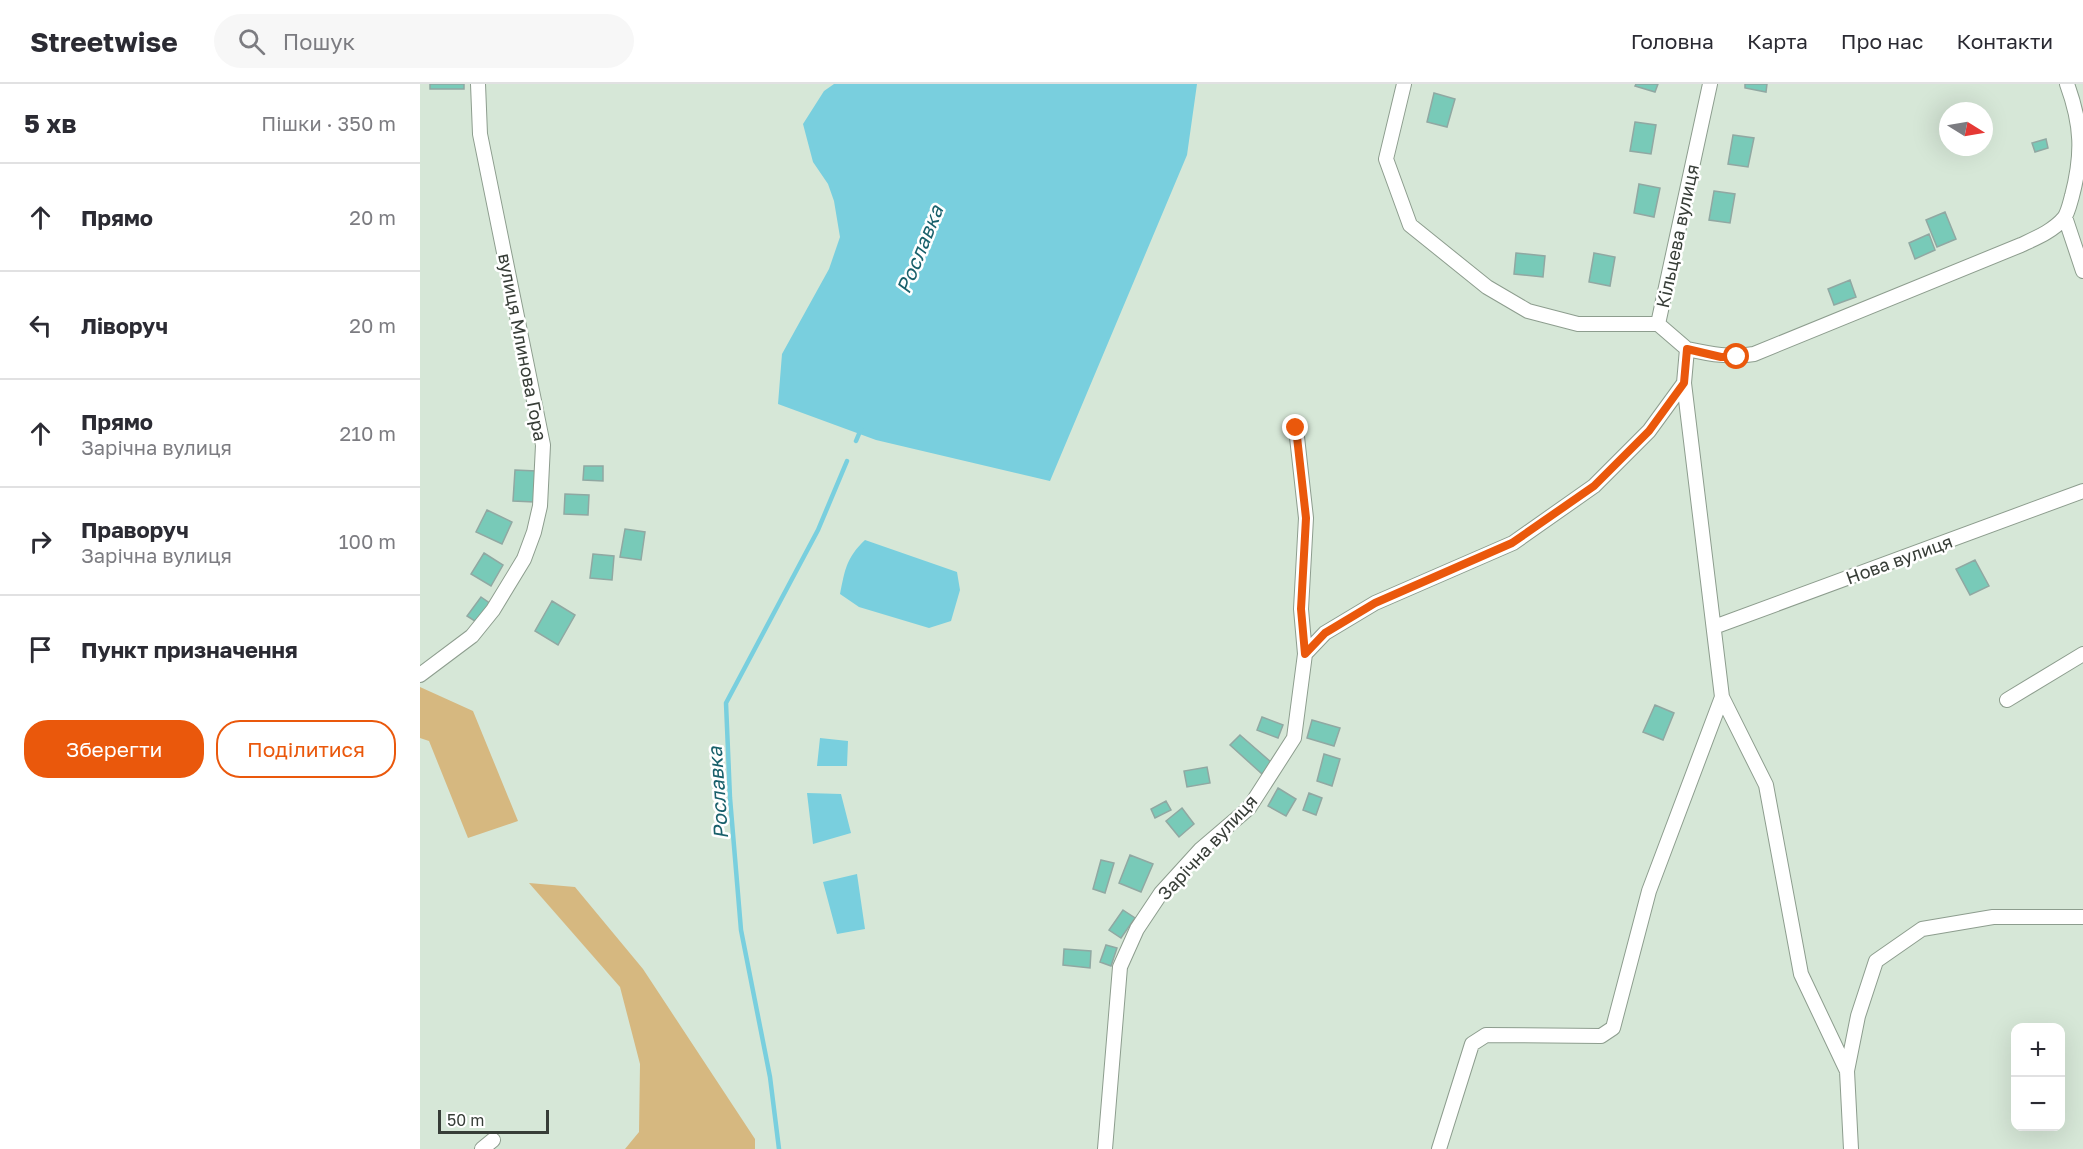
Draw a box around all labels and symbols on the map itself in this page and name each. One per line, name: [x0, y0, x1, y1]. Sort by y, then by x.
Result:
north arrow: [1939, 102, 1993, 156]
street label: Кільцева вулиця: [1651, 162, 1703, 310]
water label: Рославка: [891, 201, 948, 296]
street label: вулиця Млинова Гора: [494, 251, 552, 443]
route start: [1723, 343, 1749, 369]
route end: [1282, 414, 1308, 440]
street label: Нова вулиця: [1843, 530, 1955, 588]
water label: Рославка: [702, 745, 732, 840]
street label: Зарічна вулиця: [1153, 790, 1261, 904]
scale bar: [438, 1107, 549, 1134]

